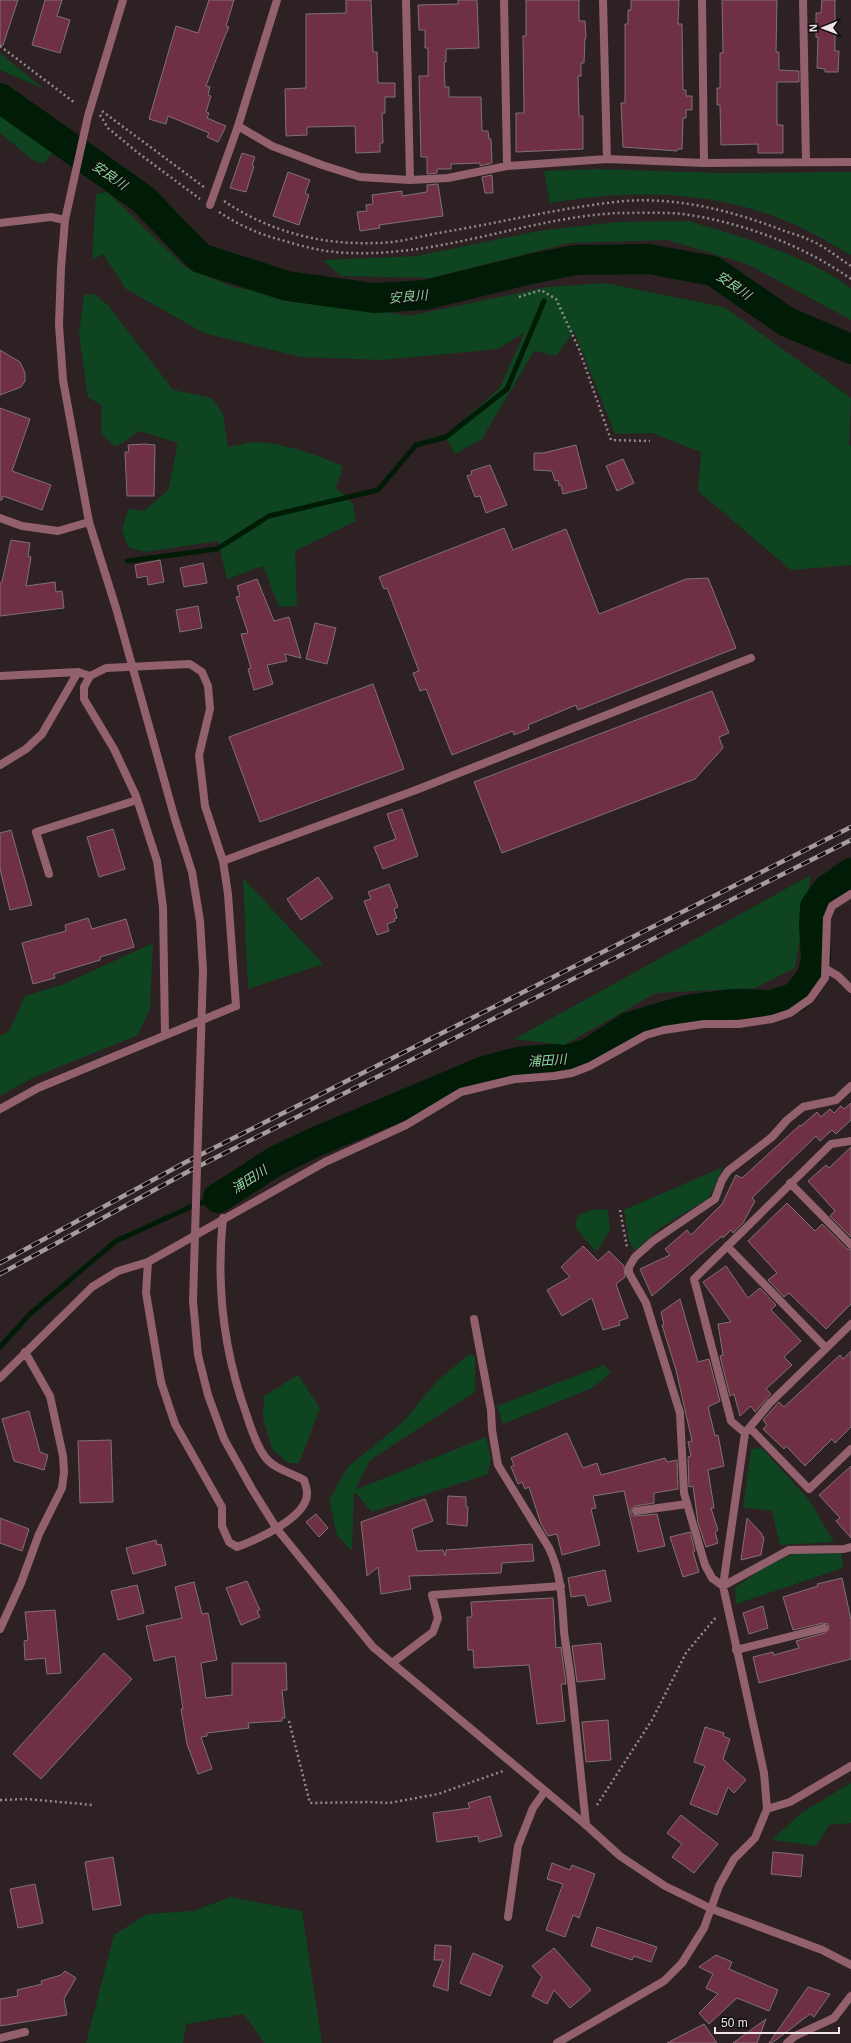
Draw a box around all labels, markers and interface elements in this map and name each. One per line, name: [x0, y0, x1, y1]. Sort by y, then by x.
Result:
north arrow: [803, 8, 843, 48]
text: N: [807, 24, 819, 32]
water label: 安良川: [89, 158, 132, 194]
water label: 安良川: [713, 268, 756, 304]
water label: 安良川: [388, 287, 430, 306]
water label: 浦田川: [527, 1052, 569, 1069]
water label: 浦田川: [229, 1161, 271, 1196]
scale bar: [715, 2009, 839, 2035]
text: 50 m: [721, 2016, 748, 2030]

